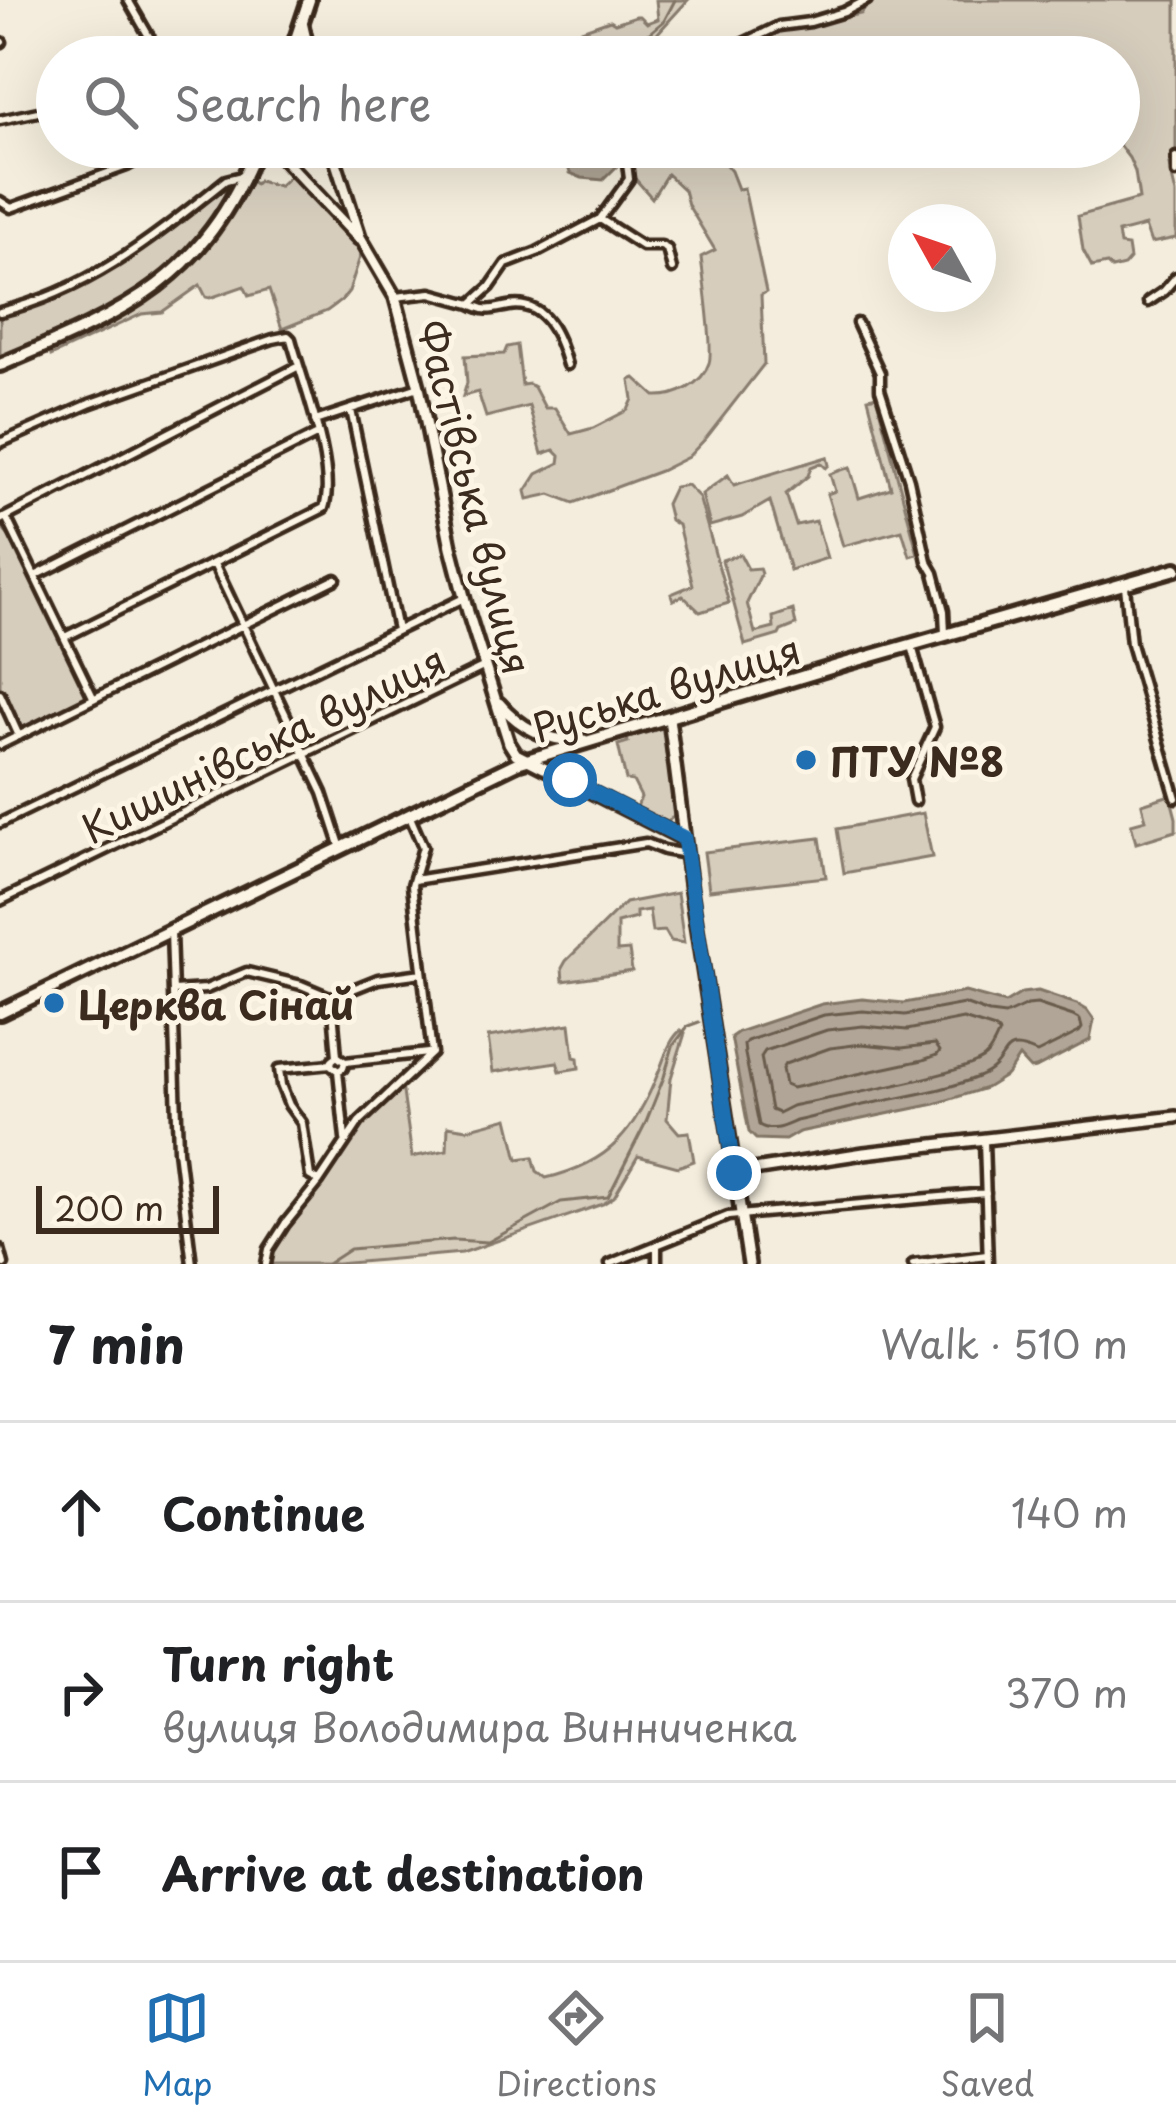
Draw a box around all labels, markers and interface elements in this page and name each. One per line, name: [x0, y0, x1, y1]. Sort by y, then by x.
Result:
search box: [36, 36, 1140, 168]
text: Search here: [174, 68, 431, 136]
icon: search: [78, 69, 144, 135]
north arrow: [888, 204, 996, 312]
street label: Фастівська вулиця: [404, 314, 548, 680]
street label: Руська вулиця: [525, 618, 807, 756]
street label: Кишинівська вулиця: [71, 629, 455, 857]
place label: ПТУ №8: [830, 731, 1004, 790]
marker: ПТУ №8: [793, 747, 819, 773]
route start: [543, 753, 597, 807]
place label: Церква Сінай: [78, 974, 354, 1033]
marker: Церква Сінай: [41, 990, 67, 1016]
route end: [707, 1146, 761, 1200]
scale bar: [36, 1180, 219, 1233]
text: 200 m: [54, 1182, 164, 1232]
text: 7 min: [48, 1304, 185, 1381]
text: Walk · 510 m: [880, 1313, 1128, 1372]
text: Continue: [162, 1478, 365, 1546]
icon: ahead: [48, 1479, 114, 1545]
text: 140 m: [1011, 1482, 1128, 1541]
text: Turn right: [162, 1628, 394, 1696]
icon: right: [48, 1659, 114, 1725]
text: 370 m: [1005, 1662, 1128, 1721]
text: вулиця Володимира Винниченка: [162, 1696, 797, 1755]
text: Arrive at destination: [162, 1838, 645, 1906]
icon: arrive: [48, 1839, 114, 1905]
tab: Map: [142, 1985, 212, 2107]
tab: Directions: [496, 1985, 657, 2107]
tab: Saved: [940, 1985, 1034, 2107]

